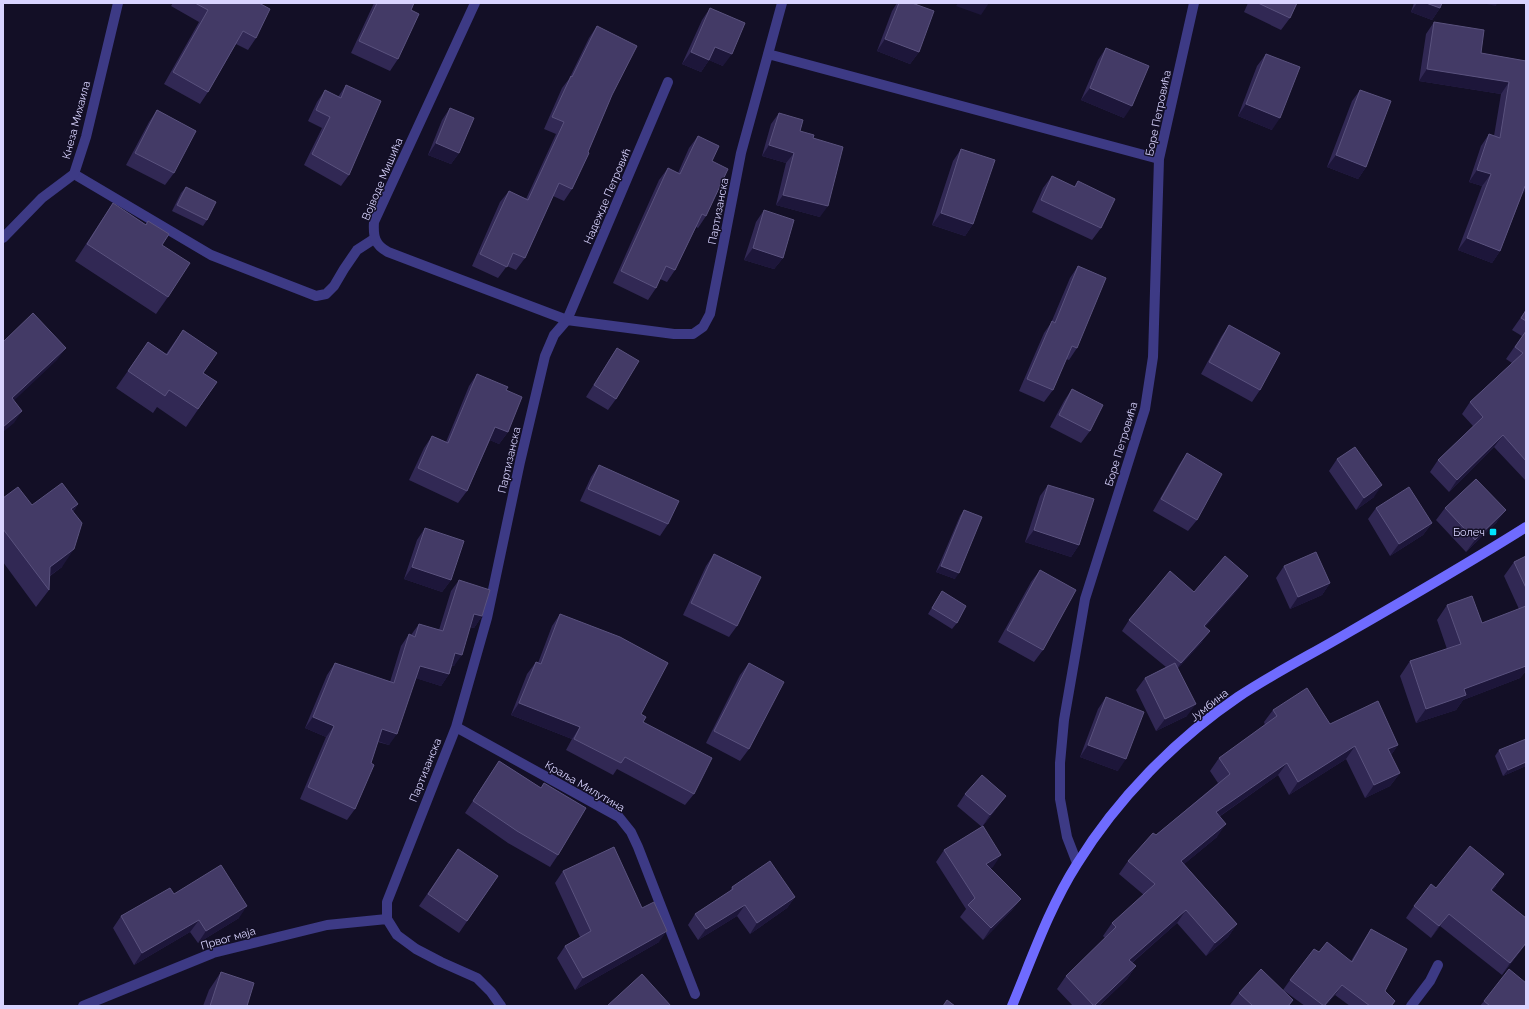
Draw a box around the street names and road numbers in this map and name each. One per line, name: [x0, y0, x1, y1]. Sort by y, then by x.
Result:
street label: Боре Петровића: [1143, 69, 1174, 157]
street label: Кнеза Михаила: [60, 80, 93, 161]
street label: Војводе Мишића: [359, 136, 406, 222]
street label: Надежде Петровић: [581, 146, 634, 246]
street label: Партизанска: [706, 177, 731, 246]
street label: Боре Петровића: [1102, 400, 1140, 488]
street label: Партизанска: [496, 426, 523, 495]
street label: Јумбина: [1188, 687, 1231, 724]
street label: Партизанска: [407, 736, 444, 804]
street label: Краља Милутина: [543, 758, 627, 815]
street label: Првог маја: [199, 924, 257, 953]

